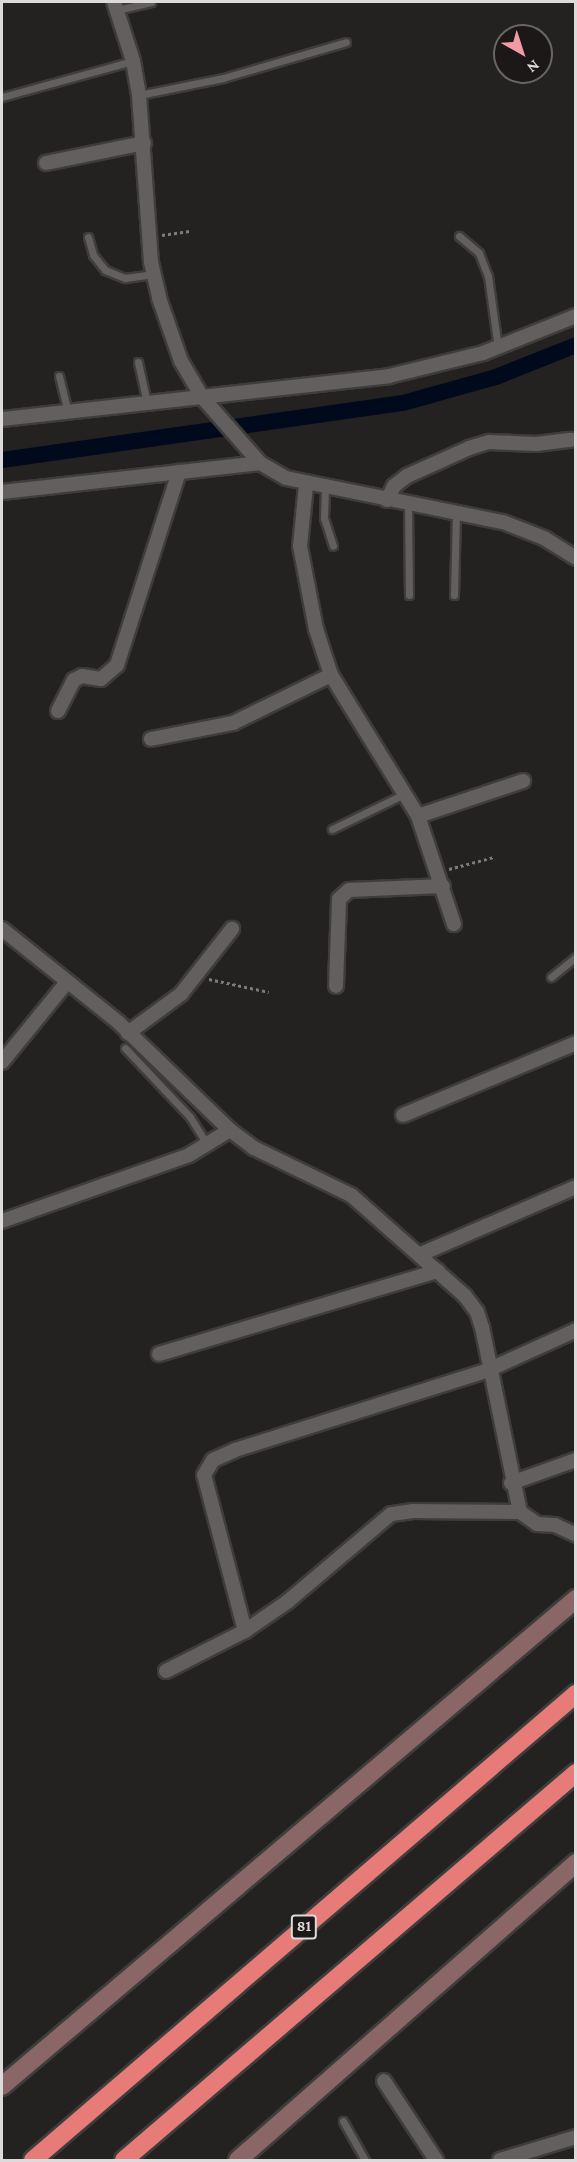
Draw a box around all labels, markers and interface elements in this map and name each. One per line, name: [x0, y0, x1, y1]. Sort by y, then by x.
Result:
north arrow: [493, 24, 553, 84]
text: N: [524, 57, 543, 77]
road number: 81: [290, 1915, 318, 1939]

